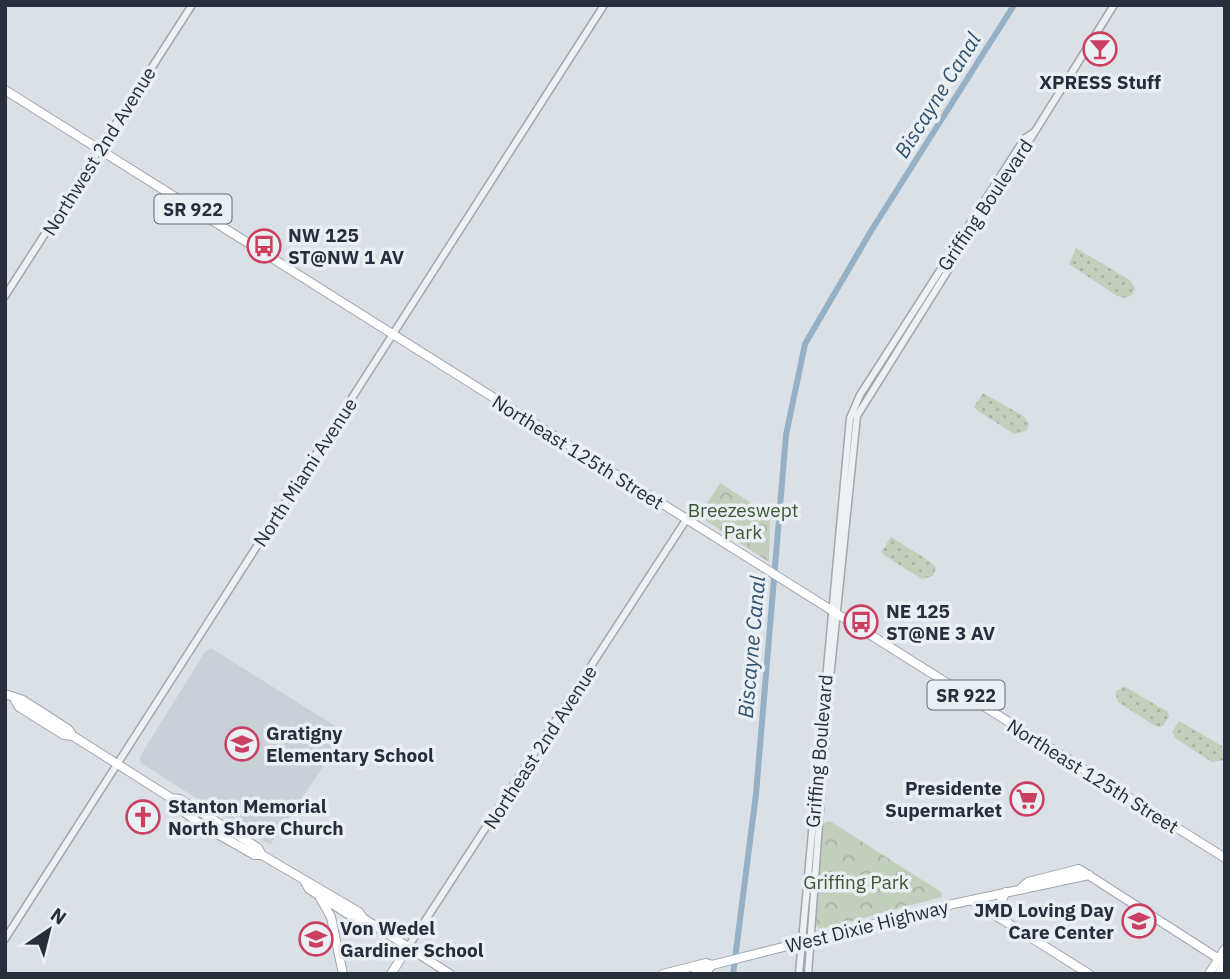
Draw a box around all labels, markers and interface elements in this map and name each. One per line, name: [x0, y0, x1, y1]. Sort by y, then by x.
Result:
water label: Biscayne Canal: [887, 27, 987, 163]
bar icon: XPRESS Stuff: [1081, 30, 1119, 68]
street label: Northwest 2nd Avenue: [37, 62, 161, 240]
place label: XPRESS Stuff: [1039, 70, 1161, 94]
street label: Griffing Boulevard: [932, 135, 1038, 275]
road number: SR 922: [154, 194, 232, 224]
place label: NW 125 ST@NW 1 AV: [288, 223, 405, 269]
bus stop icon: NW 125 ST@NW 1 AV: [245, 227, 283, 265]
street label: Northeast 125th Street: [488, 389, 668, 515]
street label: North Miami Avenue: [248, 393, 362, 551]
park label: Breezeswept Park: [688, 498, 798, 544]
water label: Biscayne Canal: [731, 574, 771, 719]
place label: NE 125 ST@NE 3 AV: [886, 599, 996, 645]
bus stop icon: NE 125 ST@NE 3 AV: [842, 603, 880, 641]
street label: Northeast 2nd Avenue: [478, 661, 602, 833]
street label: Griffing Boulevard: [800, 673, 838, 829]
road number: SR 922: [928, 680, 1004, 710]
street label: Northeast 125th Street: [1003, 713, 1183, 839]
place label: Gratigny Elementary School: [266, 721, 434, 767]
school or university icon: Gratigny Elementary School: [223, 725, 261, 763]
place label: Presidente Supermarket: [885, 776, 1002, 822]
supermarket icon: Presidente Supermarket: [1008, 780, 1046, 818]
place label: Stanton Memorial North Shore Church: [168, 794, 344, 840]
church icon: Stanton Memorial North Shore Church: [124, 798, 162, 836]
park label: Griffing Park: [803, 870, 909, 894]
street label: West Dixie Highway: [783, 894, 951, 958]
north arrow: [14, 895, 84, 965]
place label: JMD Loving Day Care Center: [974, 898, 1115, 944]
text: N: [46, 902, 71, 930]
school or university icon: JMD Loving Day Care Center: [1120, 902, 1158, 940]
place label: Von Wedel Gardiner School: [340, 916, 484, 962]
school or university icon: Von Wedel Gardiner School: [297, 920, 335, 958]

